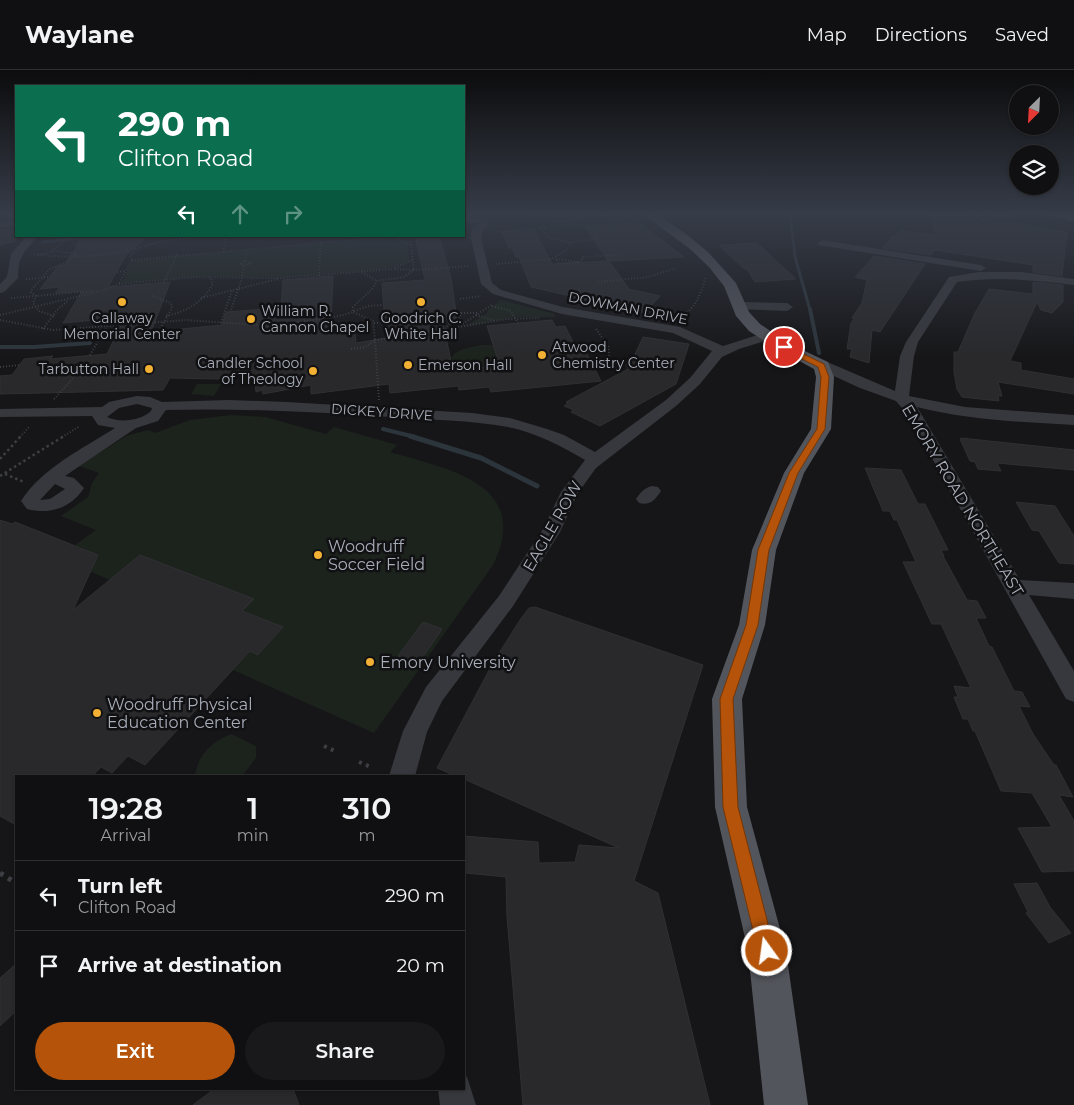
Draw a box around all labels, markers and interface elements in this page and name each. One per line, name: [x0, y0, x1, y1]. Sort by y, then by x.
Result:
text: Waylane: [25, 20, 134, 49]
text: Map: [807, 24, 847, 46]
text: Directions: [875, 24, 967, 46]
text: Saved: [995, 24, 1049, 46]
north arrow: [1009, 85, 1059, 135]
map controls: [1009, 85, 1059, 195]
text: 290 m: [118, 102, 231, 145]
icon: left: [35, 105, 100, 170]
text: Clifton Road: [118, 145, 253, 172]
button: layers: [1009, 145, 1059, 195]
icon: left: [173, 200, 201, 228]
icon: ahead: [226, 200, 254, 228]
icon: right: [279, 200, 307, 228]
street label: DOWMAN DRIVE: [567, 288, 689, 328]
marker: Callaway Memorial Center: [116, 296, 128, 308]
marker: Goodrich C. White Hall: [415, 296, 427, 308]
place label: William R. Cannon Chapel: [261, 302, 369, 336]
place label: Callaway Memorial Center: [63, 309, 181, 343]
place label: Goodrich C. White Hall: [380, 309, 462, 343]
marker: William R. Cannon Chapel: [245, 313, 257, 325]
pin: [763, 326, 805, 368]
icon: arrive: [770, 333, 798, 361]
place label: Atwood Chemistry Center: [552, 338, 675, 372]
marker: Atwood Chemistry Center: [536, 349, 548, 361]
place label: Candler School of Theology: [197, 354, 303, 388]
place label: Emerson Hall: [418, 356, 512, 374]
marker: Emerson Hall: [402, 359, 414, 371]
place label: Tarbutton Hall: [39, 360, 139, 378]
marker: Tarbutton Hall: [143, 363, 155, 375]
marker: Candler School of Theology: [307, 365, 319, 377]
street label: DICKEY DRIVE: [330, 399, 434, 425]
street label: EMORY ROAD NORTHEAST: [898, 401, 1028, 600]
street label: EAGLE ROW: [519, 478, 586, 575]
place label: Woodruff Soccer Field: [328, 537, 425, 574]
marker: Woodruff Soccer Field: [312, 549, 324, 561]
place label: Emory University: [380, 653, 516, 672]
marker: Emory University: [364, 656, 376, 668]
place label: Woodruff Physical Education Center: [107, 695, 252, 732]
marker: Woodruff Physical Education Center: [91, 707, 103, 719]
text: 19:28: [89, 790, 163, 827]
text: 1: [247, 790, 258, 827]
text: 310: [342, 790, 391, 827]
text: Arrival: [101, 826, 151, 845]
text: min: [237, 826, 269, 845]
text: m: [358, 826, 375, 845]
text: Turn left: [78, 875, 163, 898]
icon: left: [35, 882, 63, 910]
text: 290 m: [385, 884, 445, 907]
text: Clifton Road: [78, 898, 176, 917]
position arrow: [740, 924, 792, 976]
icon: arrive: [35, 952, 63, 980]
text: Arrive at destination: [78, 954, 282, 977]
text: 20 m: [397, 954, 445, 977]
button: Exit: [35, 1022, 235, 1080]
button: Share: [245, 1022, 445, 1080]

